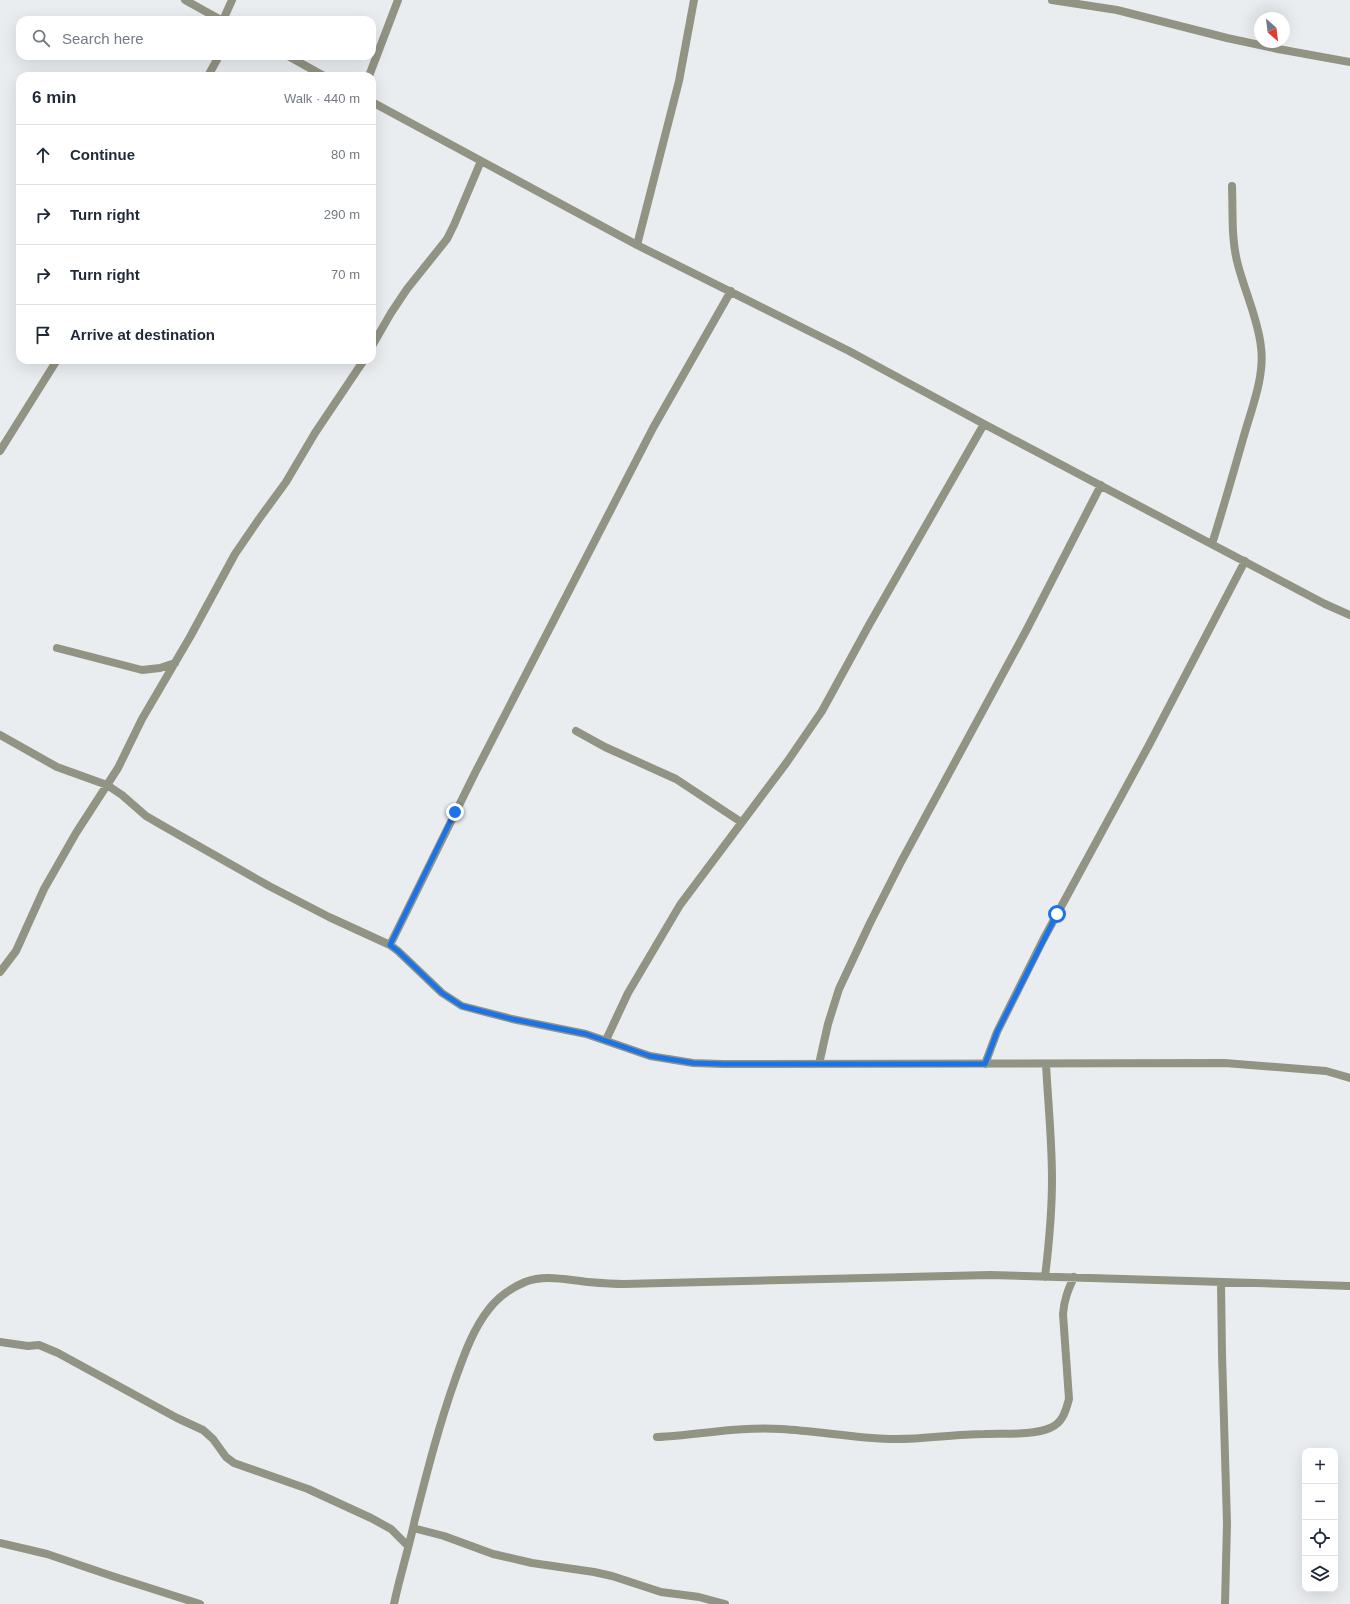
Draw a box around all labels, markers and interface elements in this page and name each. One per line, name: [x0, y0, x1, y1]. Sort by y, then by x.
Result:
north arrow: [1254, 12, 1290, 48]
search box: [16, 16, 376, 60]
icon: search: [30, 27, 52, 49]
text: Search here: [62, 30, 144, 47]
text: 6 min: [32, 88, 76, 107]
text: Walk · 440 m: [284, 91, 360, 106]
icon: ahead: [32, 144, 54, 166]
text: Continue: [70, 146, 135, 163]
text: 80 m: [331, 147, 360, 162]
icon: right: [32, 204, 54, 226]
text: Turn right: [70, 206, 140, 223]
text: 290 m: [324, 207, 360, 222]
icon: right: [32, 264, 54, 286]
text: Turn right: [70, 266, 140, 283]
text: 70 m: [331, 267, 360, 282]
icon: arrive: [32, 324, 54, 346]
text: Arrive at destination: [70, 326, 215, 343]
route end: [446, 803, 464, 821]
route start: [1048, 905, 1066, 923]
map controls: [1302, 1448, 1338, 1592]
button: +: [1302, 1448, 1338, 1484]
button: −: [1302, 1484, 1338, 1520]
button: locate: [1302, 1520, 1338, 1556]
button: layers: [1302, 1556, 1338, 1592]

